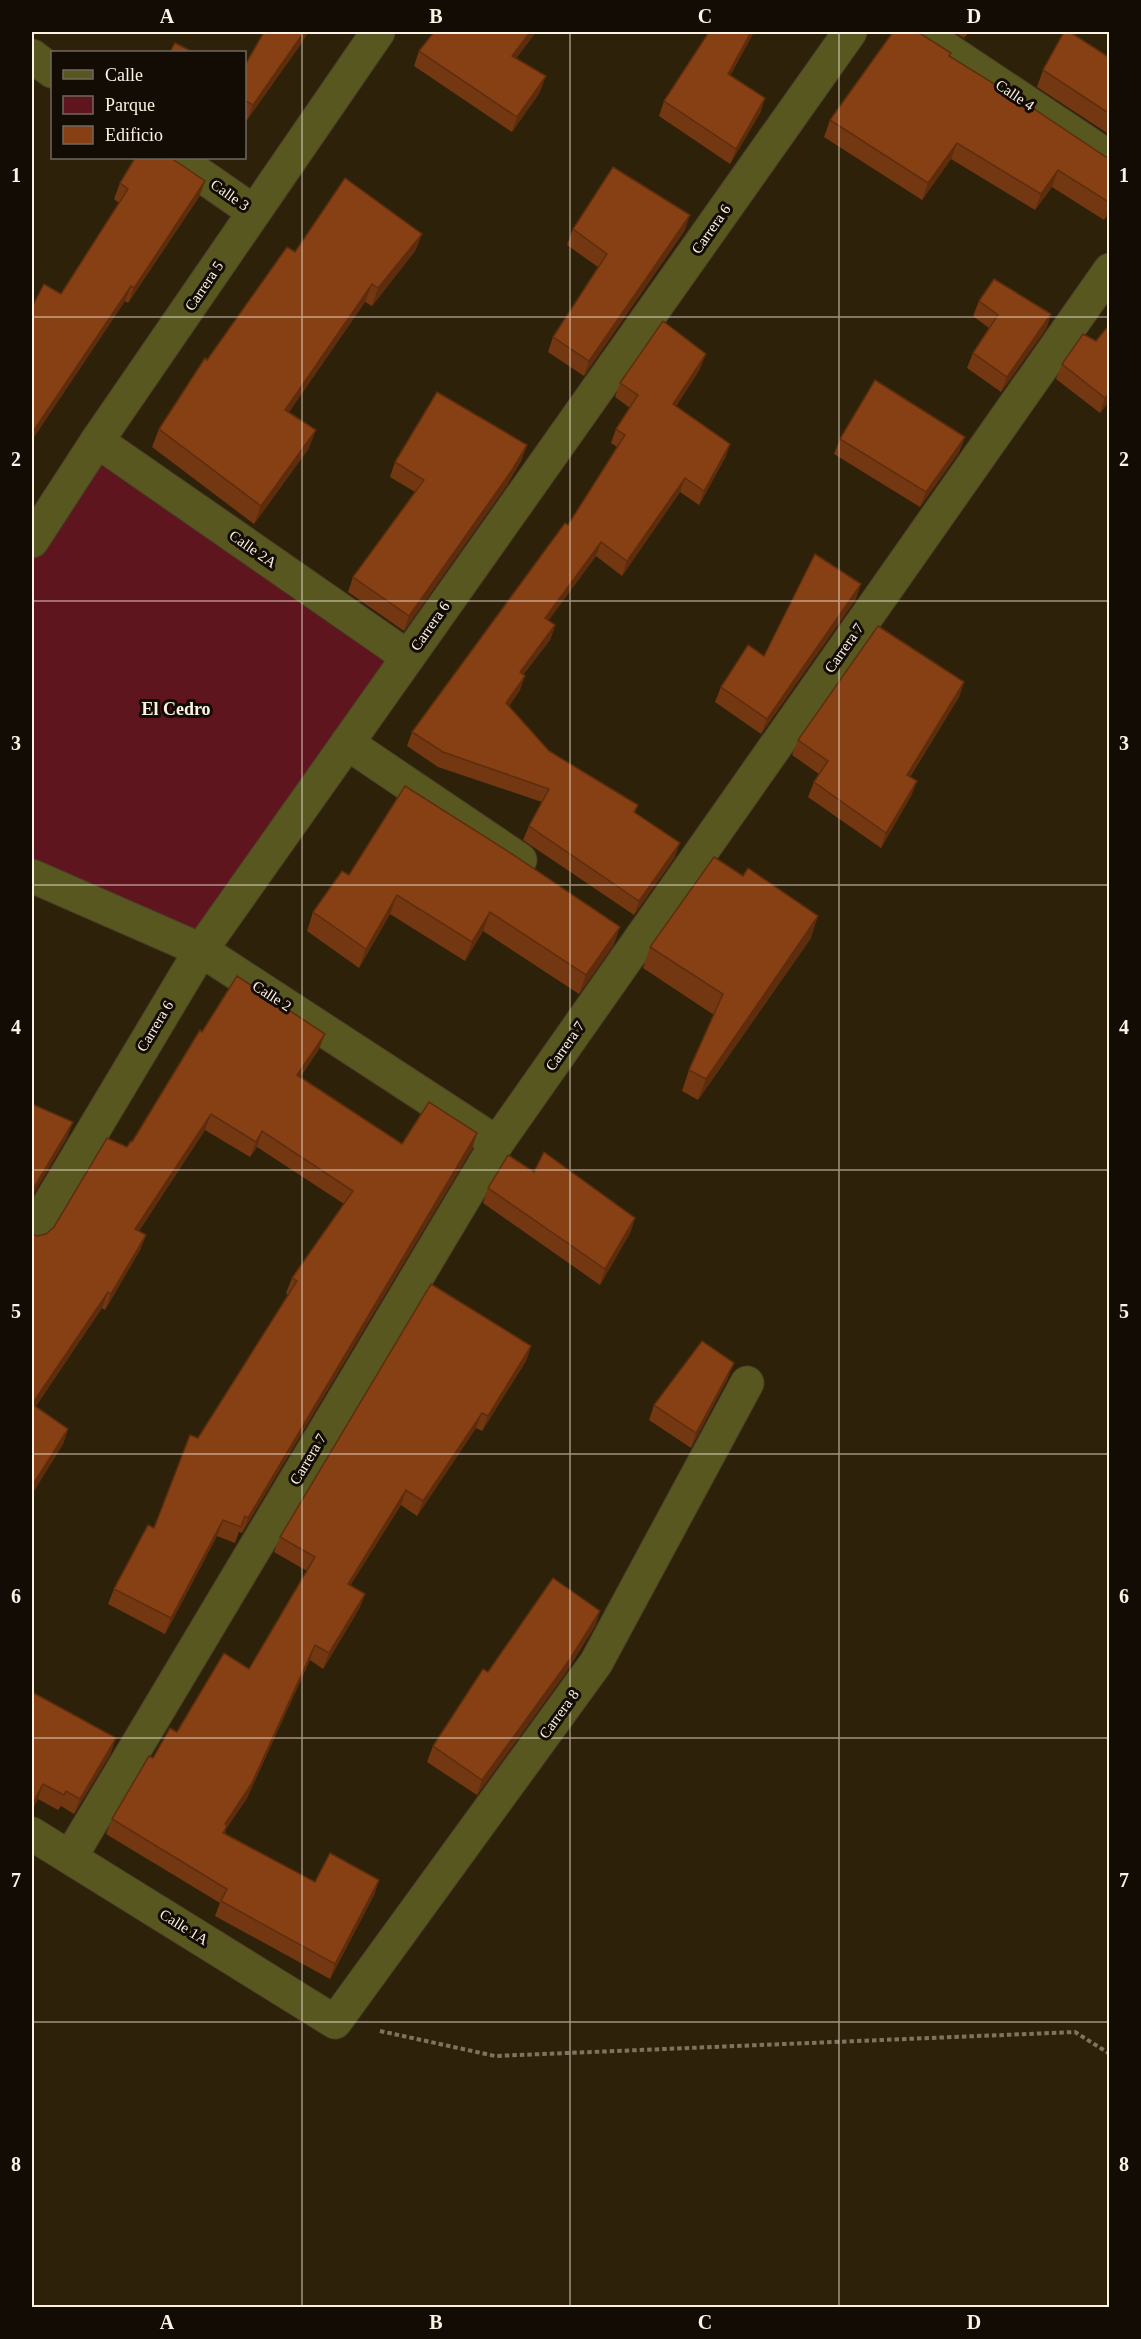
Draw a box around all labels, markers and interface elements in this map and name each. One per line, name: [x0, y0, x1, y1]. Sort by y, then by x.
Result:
text: A: [160, 5, 175, 27]
text: B: [429, 5, 443, 27]
text: C: [698, 5, 712, 27]
text: D: [967, 5, 981, 27]
legend: [51, 51, 246, 159]
text: Calle: [105, 65, 143, 85]
street label: Calle 4: [993, 76, 1038, 114]
text: Parque: [105, 95, 155, 115]
text: Edificio: [105, 125, 163, 145]
text: 1: [11, 164, 21, 186]
text: 1: [1119, 164, 1129, 186]
street label: Calle 3: [208, 176, 252, 214]
street label: Carrera 6: [688, 201, 734, 257]
street label: Carrera 5: [182, 258, 226, 314]
text: 2: [11, 448, 21, 470]
text: 2: [1119, 448, 1129, 470]
street label: Calle 2A: [226, 527, 280, 571]
street label: Carrera 6: [407, 598, 453, 654]
street label: Carrera 7: [821, 620, 867, 676]
district label: El Cedro: [141, 699, 211, 719]
text: 3: [11, 732, 21, 754]
text: 3: [1119, 732, 1129, 754]
street label: Calle 2: [250, 978, 294, 1014]
street label: Carrera 6: [134, 997, 177, 1054]
text: 4: [11, 1016, 21, 1038]
text: 4: [1119, 1016, 1129, 1038]
street label: Carrera 7: [542, 1018, 588, 1074]
text: 5: [11, 1300, 21, 1322]
text: 5: [1119, 1300, 1129, 1322]
street label: Carrera 7: [287, 1430, 330, 1487]
text: 6: [11, 1585, 21, 1607]
text: 6: [1119, 1585, 1129, 1607]
street label: Carrera 8: [536, 1687, 582, 1741]
text: 7: [11, 1869, 21, 1891]
text: 7: [1119, 1869, 1129, 1891]
street label: Calle 1A: [157, 1906, 211, 1948]
text: 8: [11, 2153, 21, 2175]
text: 8: [1119, 2153, 1129, 2175]
text: A: [160, 2311, 175, 2333]
text: B: [429, 2311, 443, 2333]
text: C: [698, 2311, 712, 2333]
text: D: [967, 2311, 981, 2333]

